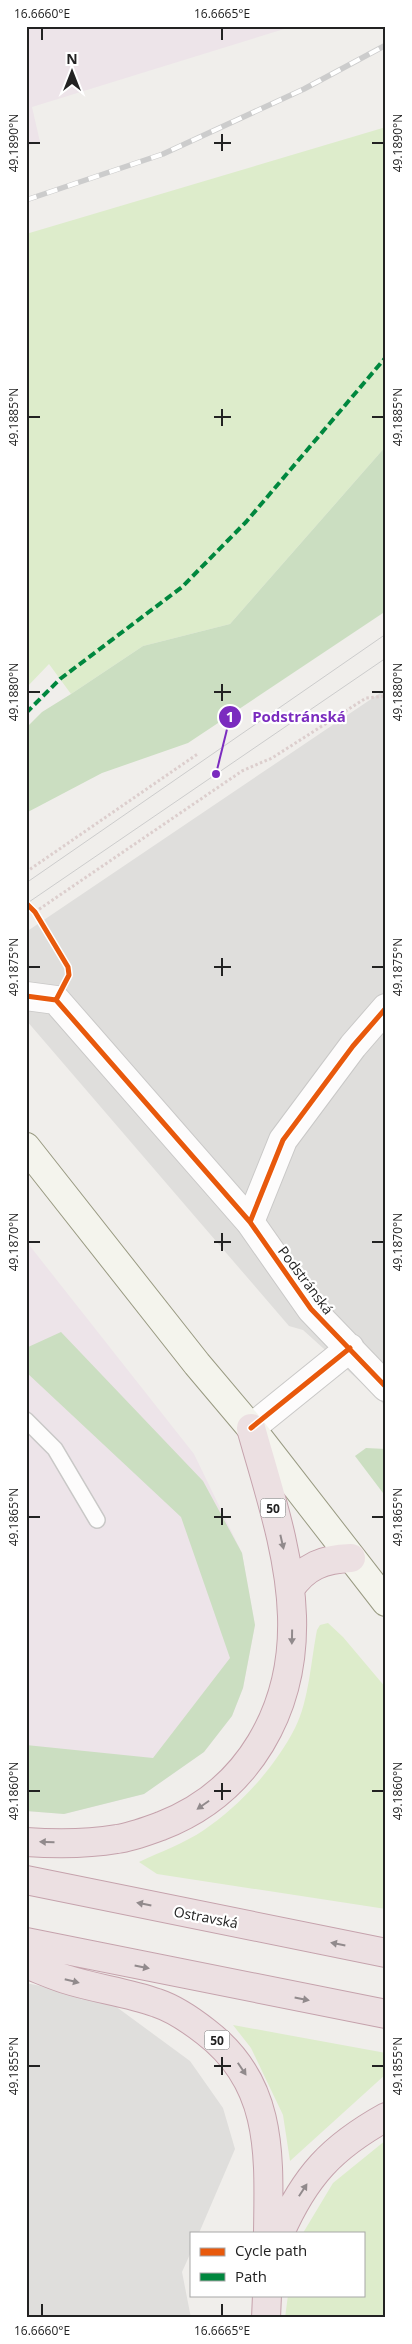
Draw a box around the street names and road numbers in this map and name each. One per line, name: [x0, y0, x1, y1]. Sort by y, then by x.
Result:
street label: Podstránská: [274, 1242, 338, 1318]
road number: 50: [260, 1499, 286, 1518]
street label: Ostravská: [172, 1901, 240, 1933]
road number: 50: [204, 2030, 230, 2050]

